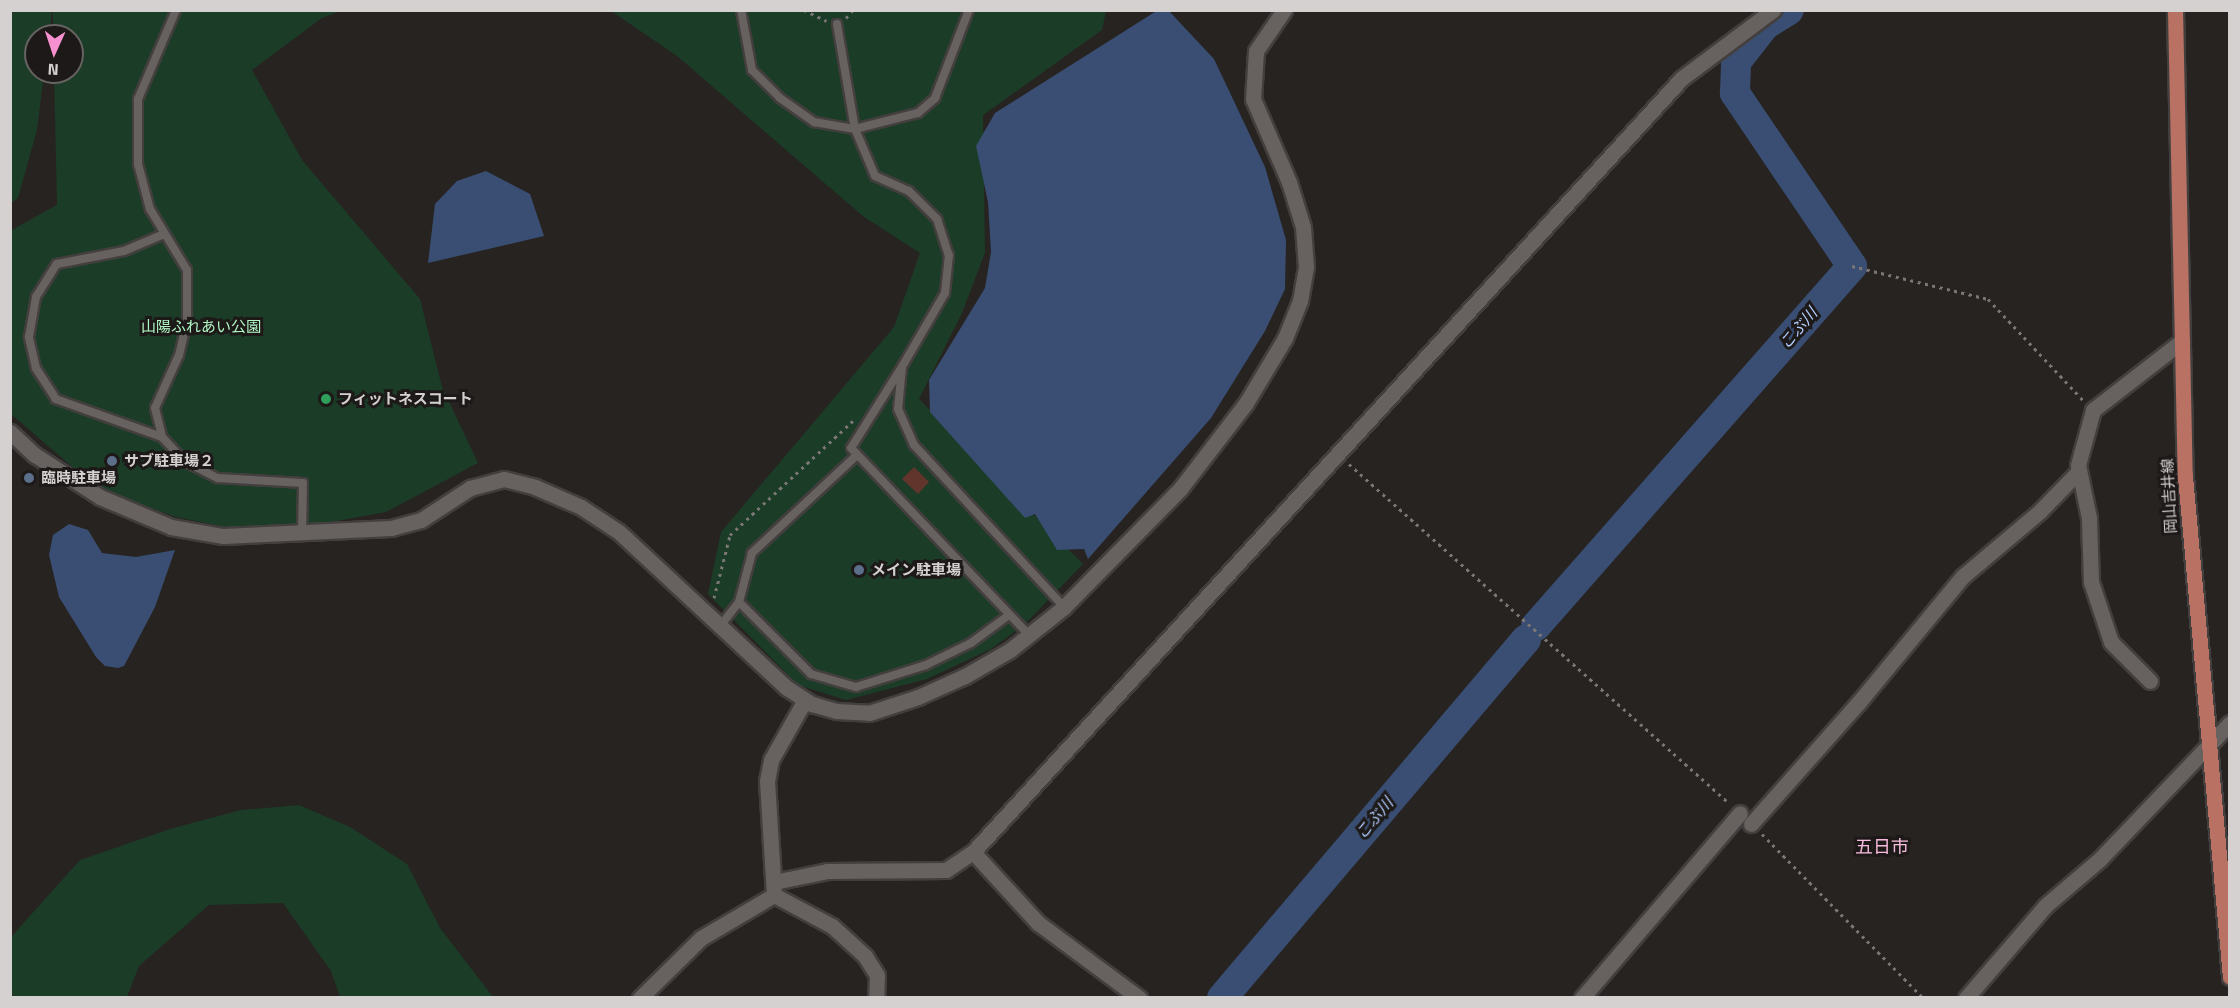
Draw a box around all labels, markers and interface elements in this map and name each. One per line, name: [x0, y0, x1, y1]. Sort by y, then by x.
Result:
north arrow: [24, 24, 84, 84]
text: N: [47, 58, 59, 82]
water label: こぶ川: [1775, 304, 1821, 352]
park label: 山陽ふれあい公園: [141, 318, 261, 336]
place label: フィットネスコート: [338, 390, 473, 408]
marker: フィットネスコート: [319, 392, 333, 406]
place label: サブ駐車場２: [124, 452, 214, 470]
marker: サブ駐車場２: [105, 454, 119, 468]
street label: 岡山吉井線: [2158, 458, 2180, 534]
place label: 臨時駐車場: [41, 469, 116, 487]
marker: 臨時駐車場: [22, 471, 36, 485]
place label: メイン駐車場: [871, 561, 961, 579]
marker: メイン駐車場: [852, 563, 866, 577]
water label: こぶ川: [1351, 793, 1397, 843]
district label: 五日市: [1855, 836, 1909, 858]

